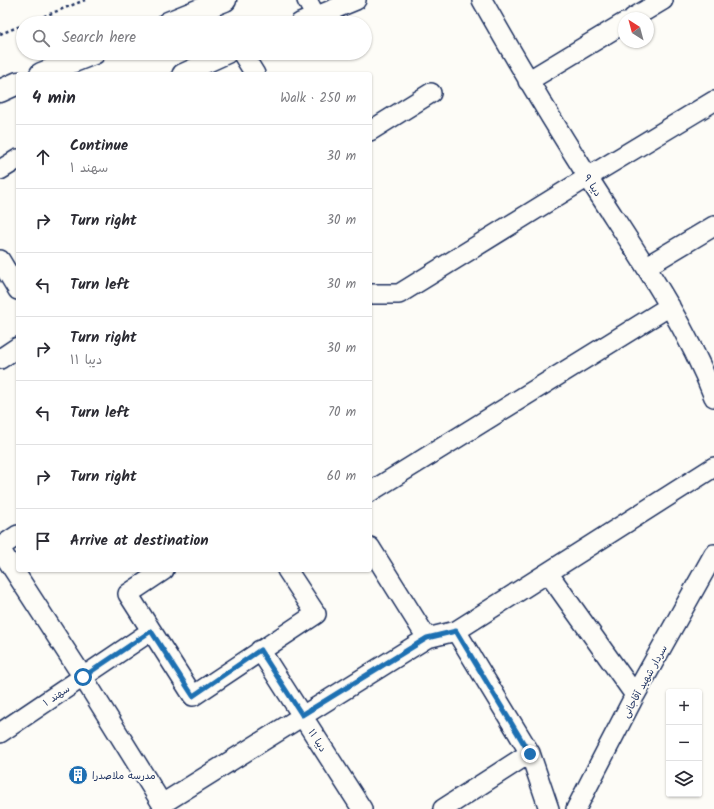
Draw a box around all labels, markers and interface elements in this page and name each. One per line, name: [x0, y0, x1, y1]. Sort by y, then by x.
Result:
north arrow: [618, 12, 654, 48]
search box: [16, 16, 372, 60]
text: Search here: [62, 26, 136, 50]
icon: search: [30, 27, 52, 49]
text: 4 min: [32, 85, 76, 112]
text: Walk · 250 m: [280, 88, 356, 109]
text: Continue: [70, 134, 128, 158]
icon: ahead: [32, 146, 54, 168]
text: 30 m: [327, 146, 356, 167]
text: سهند ۱: [70, 158, 108, 179]
street label: دیبا ۹: [579, 171, 605, 200]
text: Turn right: [70, 209, 137, 233]
icon: right: [32, 210, 54, 232]
text: 30 m: [327, 210, 356, 231]
text: Turn left: [70, 273, 130, 297]
icon: left: [32, 274, 54, 296]
text: 30 m: [327, 274, 356, 295]
text: Turn right: [70, 326, 137, 350]
icon: right: [32, 338, 54, 360]
text: 30 m: [327, 338, 356, 359]
text: دیبا ۱۱: [70, 350, 102, 371]
text: Turn left: [70, 401, 130, 425]
icon: left: [32, 402, 54, 424]
text: 70 m: [328, 402, 356, 423]
text: Turn right: [70, 465, 137, 489]
icon: right: [32, 466, 54, 488]
text: 60 m: [327, 466, 356, 487]
text: Arrive at destination: [70, 529, 209, 553]
icon: arrive: [32, 530, 54, 552]
street label: سردار شهید آقاجانی: [618, 642, 672, 721]
route start: [74, 668, 92, 686]
street label: سهند ۱: [40, 681, 73, 711]
map controls: [666, 689, 702, 797]
button: +: [666, 689, 702, 725]
button: −: [666, 725, 702, 761]
street label: دیبا ۱۱: [304, 726, 331, 755]
route end: [521, 745, 539, 763]
button: layers: [666, 761, 702, 797]
building icon: مدرسه ملاصدرا: [67, 764, 89, 786]
place label: مدرسه ملاصدرا: [92, 768, 156, 784]

